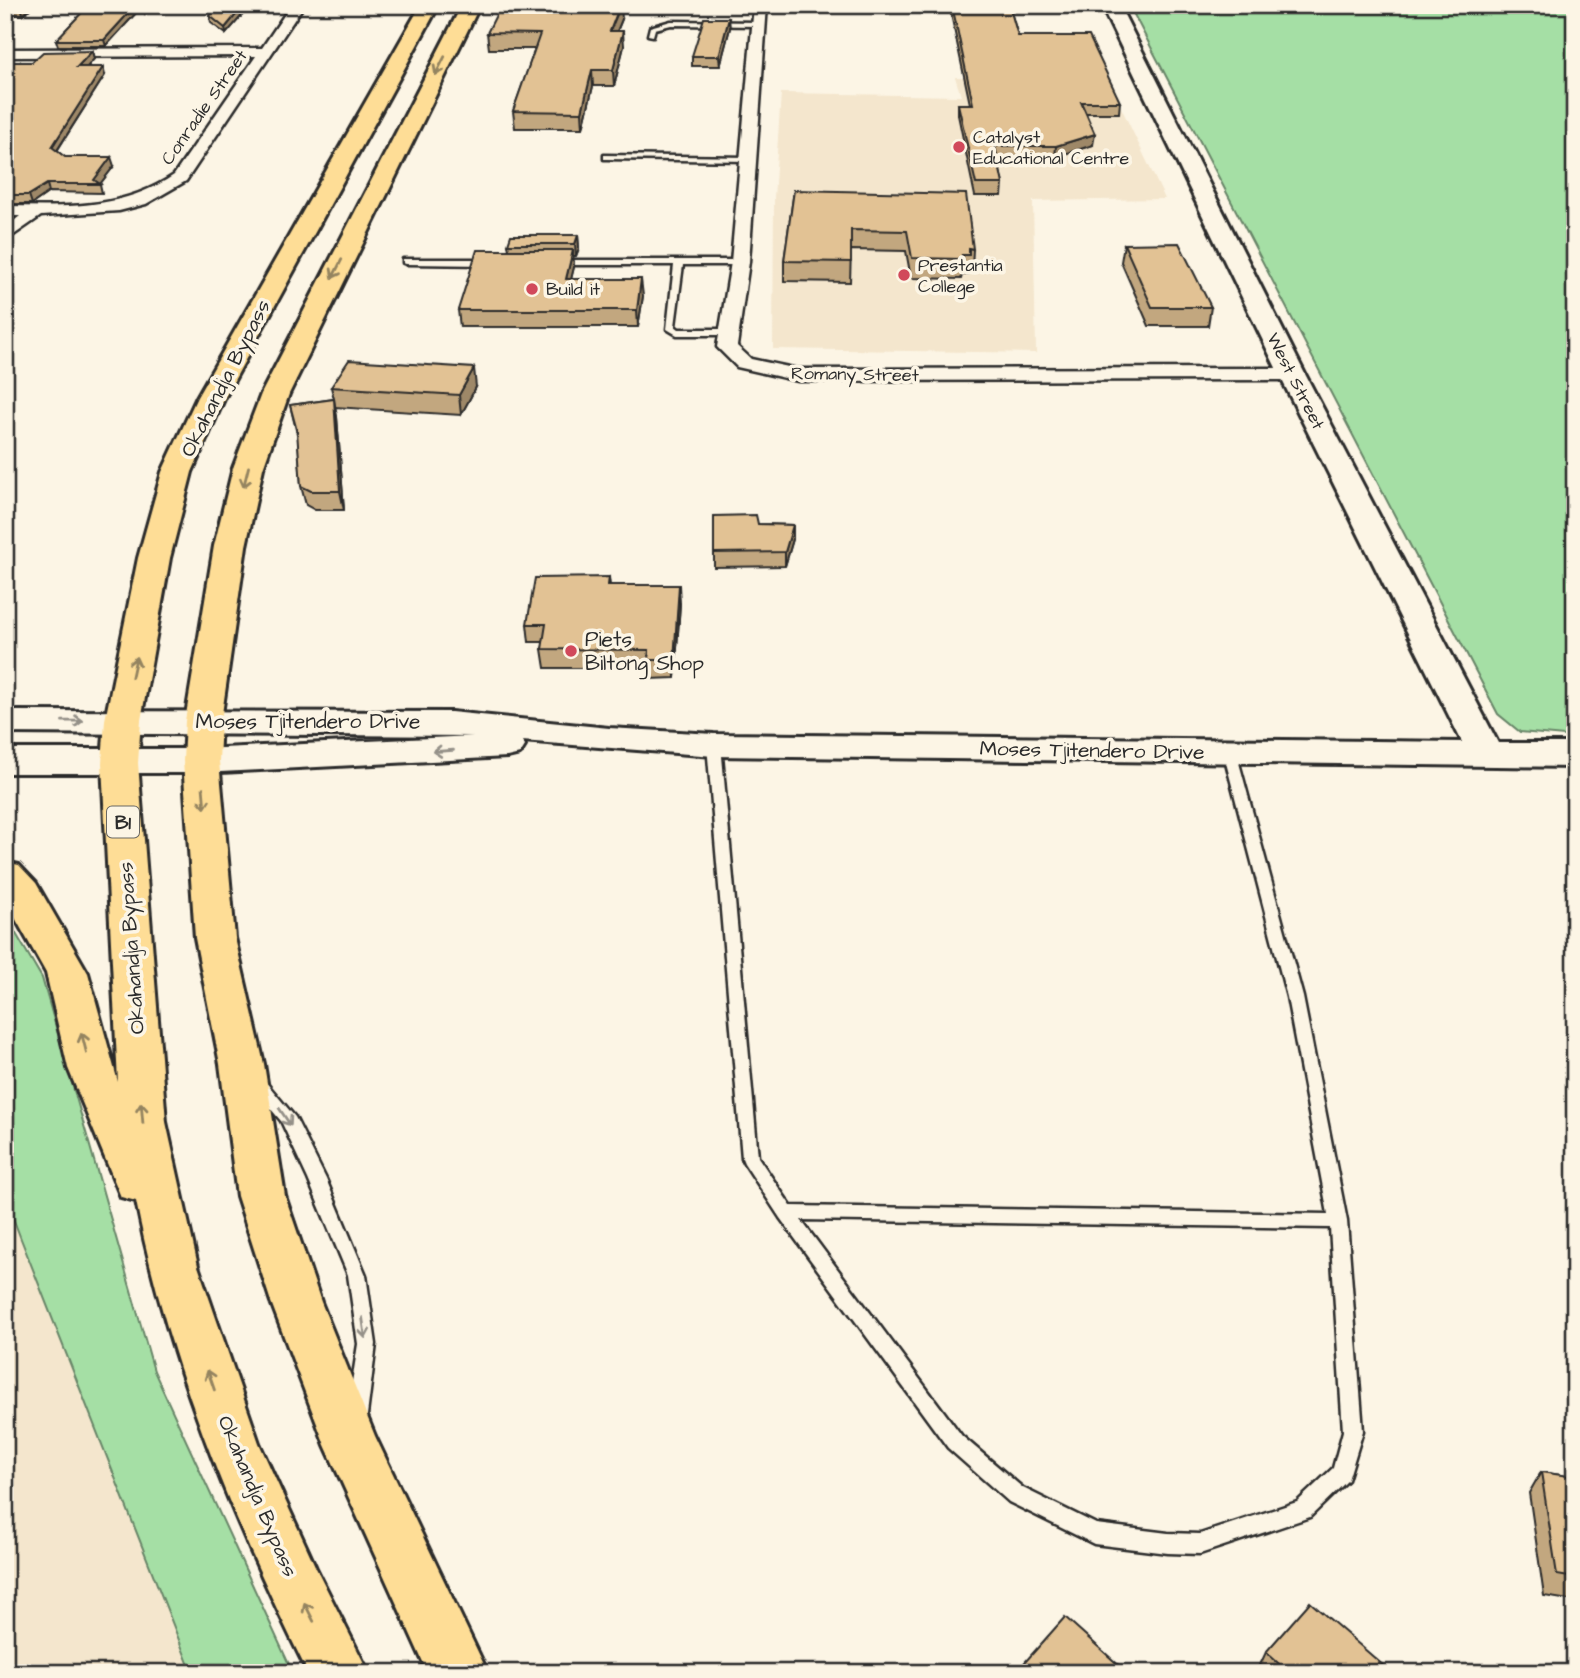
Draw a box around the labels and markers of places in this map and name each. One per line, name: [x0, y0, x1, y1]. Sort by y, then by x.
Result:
place label: Catalyst Educational Centre: [973, 125, 1130, 171]
marker: Catalyst Educational Centre: [951, 139, 967, 155]
place label: Prestantia College: [918, 253, 1003, 300]
marker: Prestantia College: [896, 267, 912, 283]
place label: Build it: [546, 277, 601, 302]
marker: Build it: [524, 281, 540, 297]
place label: Piets Biltong Shop: [585, 625, 704, 680]
marker: Piets Biltong Shop: [563, 643, 579, 659]

